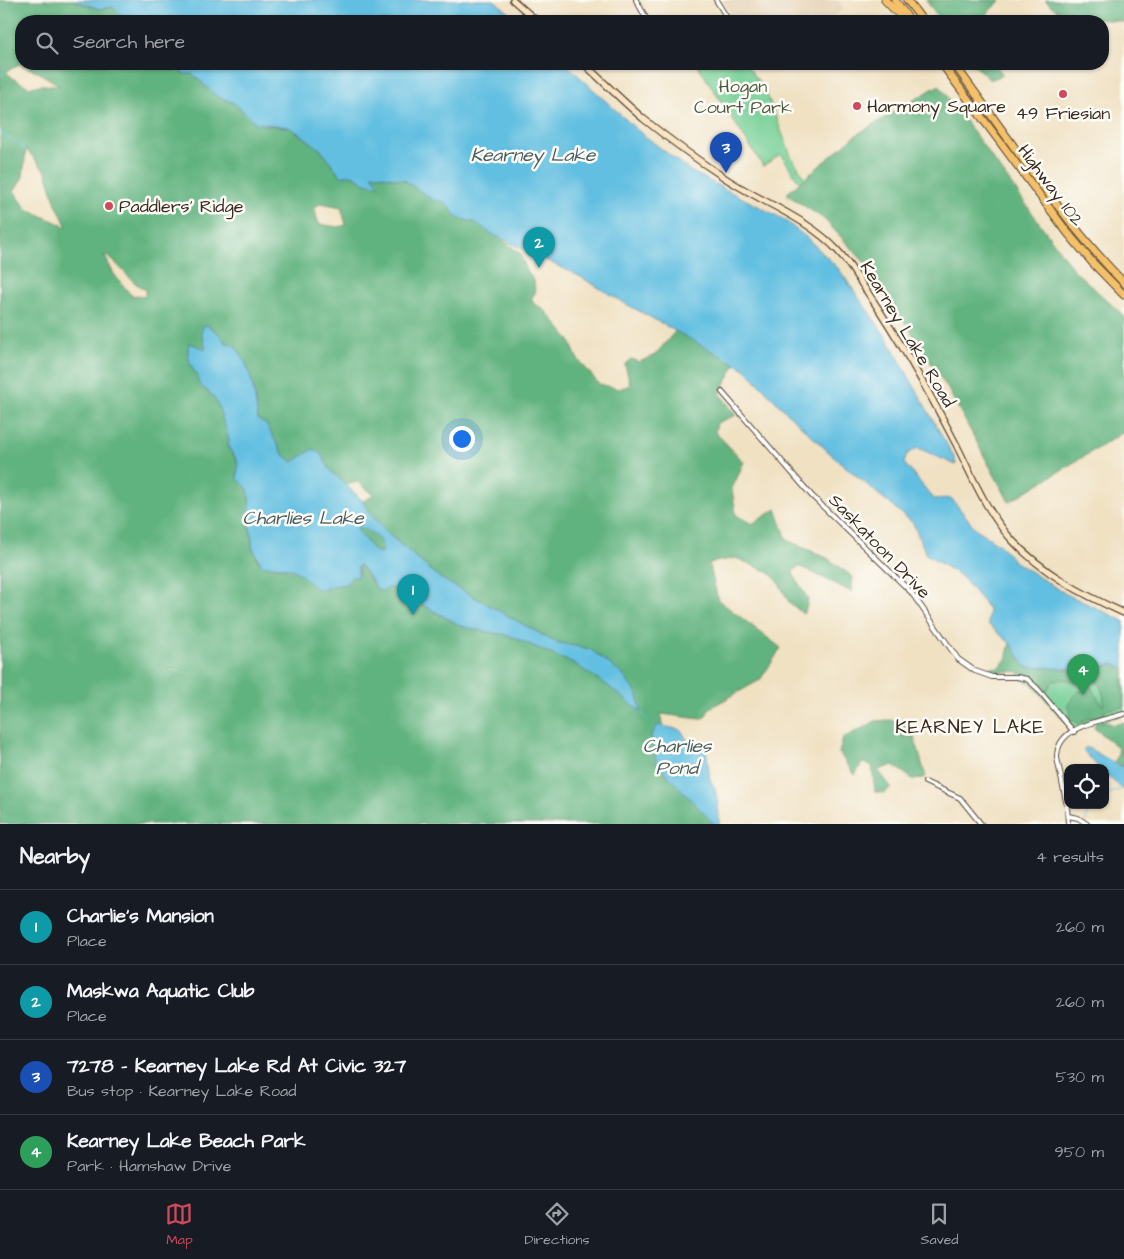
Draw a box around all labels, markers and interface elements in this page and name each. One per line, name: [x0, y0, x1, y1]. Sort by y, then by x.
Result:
search box: [15, 15, 1109, 70]
icon: search: [33, 29, 61, 57]
text: Search here: [73, 29, 185, 56]
park label: Hogan Court Park: [694, 74, 792, 120]
marker: 49 Friesian: [1057, 88, 1069, 100]
place label: Harmony Square: [867, 94, 1006, 120]
marker: Harmony Square: [851, 100, 863, 112]
place label: 49 Friesian: [1016, 101, 1110, 126]
pin: 3: [710, 132, 742, 173]
street label: Highway 102: [1011, 139, 1090, 233]
water label: Kearney Lake: [471, 142, 597, 169]
place label: Paddlers' Ridge: [119, 194, 244, 220]
marker: Paddlers' Ridge: [103, 200, 115, 212]
pin: 2: [523, 227, 555, 268]
street label: Kearney Lake Road: [853, 256, 961, 413]
your location: [449, 426, 475, 452]
street label: Saskatoon Drive: [823, 488, 936, 605]
water label: Charlies Lake: [242, 505, 365, 532]
pin: 1: [397, 574, 429, 615]
pin: 4: [1067, 654, 1099, 695]
district label: KEARNEY LAKE: [895, 714, 1045, 741]
water label: Charlies Pond: [643, 733, 713, 782]
map controls: [1064, 764, 1109, 809]
button: locate: [1064, 764, 1109, 809]
text: Nearby: [20, 842, 90, 871]
text: 4 results: [1036, 846, 1104, 868]
text: Charlie's Mansion: [67, 903, 214, 930]
text: 1: [35, 916, 37, 938]
text: 260 m: [1056, 916, 1104, 938]
text: Place: [67, 930, 107, 952]
text: Maskwa Aquatic Club: [67, 978, 254, 1005]
text: 2: [31, 991, 41, 1013]
text: 260 m: [1056, 991, 1104, 1013]
text: Place: [67, 1005, 107, 1027]
text: 7278 - Kearney Lake Rd At Civic 327: [67, 1053, 406, 1080]
text: 3: [32, 1066, 40, 1088]
text: 530 m: [1056, 1066, 1104, 1088]
text: Bus stop · Kearney Lake Road: [67, 1080, 296, 1102]
text: Kearney Lake Beach Park: [67, 1128, 306, 1155]
text: 4: [31, 1141, 41, 1163]
text: 950 m: [1055, 1141, 1104, 1163]
text: Park · Hamshaw Drive: [67, 1155, 231, 1177]
tab: Map: [165, 1200, 193, 1250]
tab: Directions: [524, 1200, 589, 1250]
tab: Saved: [920, 1200, 959, 1250]

